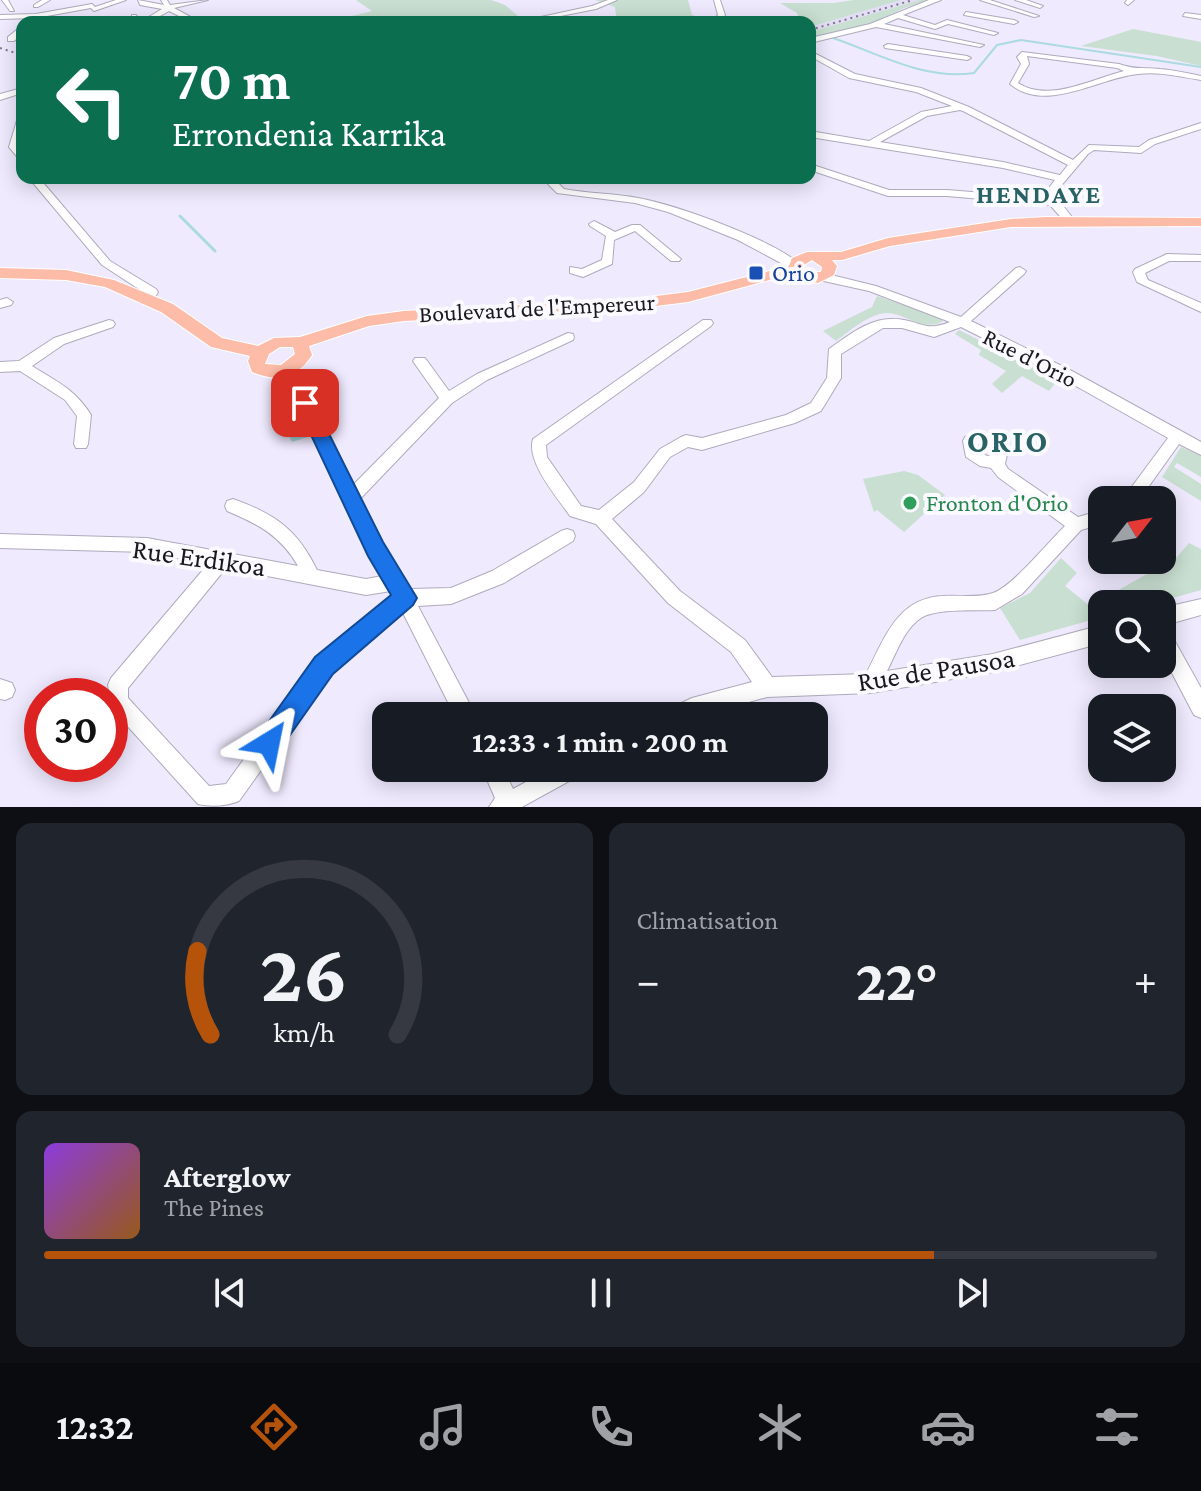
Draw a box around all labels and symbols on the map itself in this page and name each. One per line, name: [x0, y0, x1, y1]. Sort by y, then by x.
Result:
district label: HENDAYE: [976, 180, 1102, 209]
place label: Orio: [772, 259, 815, 286]
marker: Orio: [747, 264, 765, 282]
street label: Boulevard de l'Empereur: [418, 288, 656, 327]
street label: Rue d'Orio: [979, 322, 1082, 393]
pin: [271, 369, 339, 437]
district label: ORIO: [967, 423, 1049, 459]
north arrow: [1088, 486, 1176, 574]
place label: Fronton d'Orio: [926, 489, 1069, 516]
marker: Fronton d'Orio: [901, 494, 919, 512]
street label: Rue Erdikoa: [130, 533, 268, 582]
street label: Rue de Pausoa: [855, 642, 1017, 697]
speed limit sign: 30: [24, 678, 128, 782]
position arrow: [227, 701, 311, 785]

